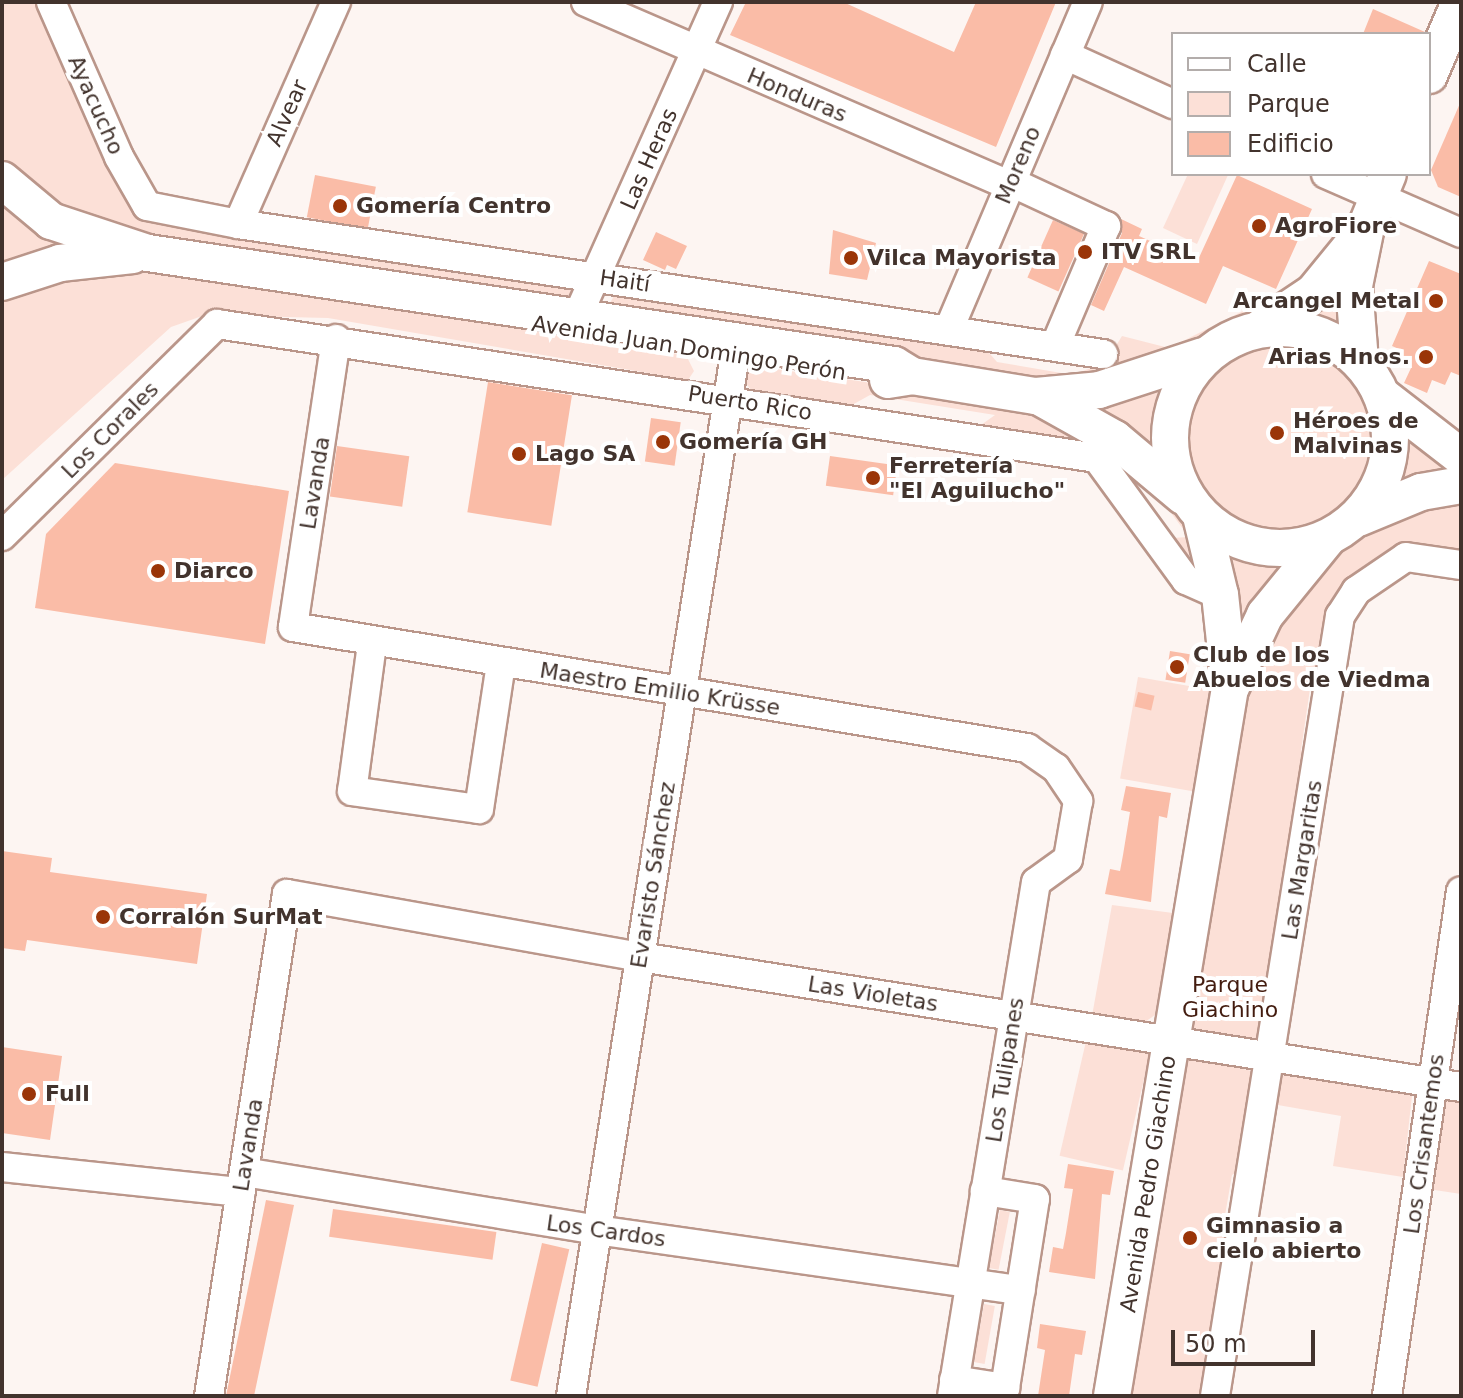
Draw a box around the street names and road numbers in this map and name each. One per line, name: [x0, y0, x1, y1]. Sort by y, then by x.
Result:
street label: Ayacucho: [62, 51, 130, 159]
street label: Honduras: [743, 62, 851, 128]
street label: Alvear: [261, 76, 313, 150]
street label: Las Heras: [615, 104, 683, 214]
street label: Moreno: [990, 122, 1046, 208]
street label: Haití: [598, 264, 652, 298]
street label: Avenida Juan Domingo Perón: [530, 310, 848, 386]
street label: Los Corales: [56, 376, 164, 484]
street label: Puerto Rico: [686, 380, 814, 426]
street label: Lavanda: [295, 435, 335, 531]
street label: Maestro Emilio Krüsse: [538, 657, 782, 721]
street label: Las Margaritas: [1276, 778, 1328, 942]
street label: Evaristo Sánchez: [625, 780, 681, 970]
street label: Las Violetas: [806, 971, 940, 1017]
street label: Los Tulipanes: [981, 996, 1029, 1144]
street label: Los Crisantemos: [1398, 1052, 1450, 1236]
street label: Avenida Pedro Giachino: [1115, 1054, 1181, 1314]
street label: Lavanda: [228, 1097, 268, 1193]
street label: Los Cardos: [545, 1210, 667, 1252]

